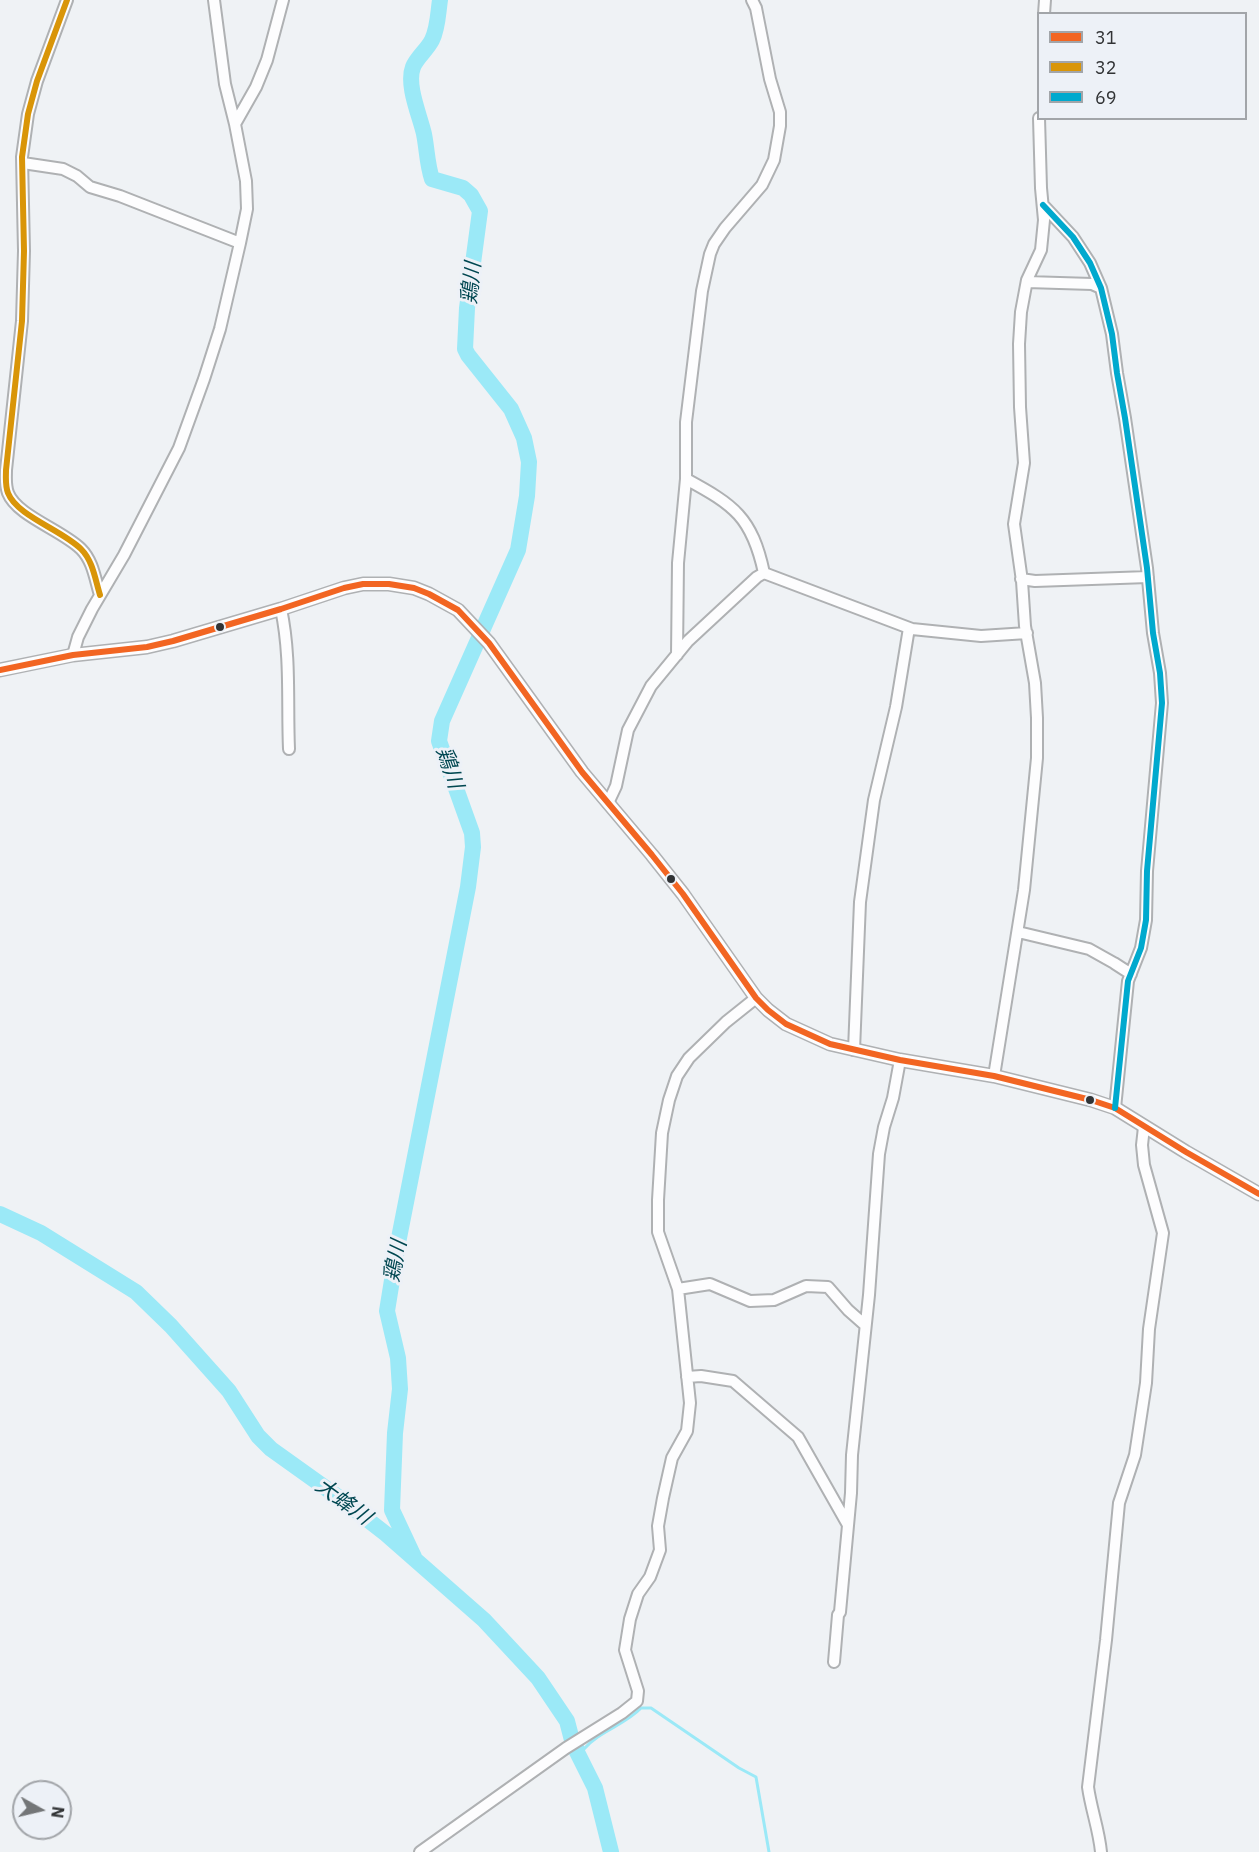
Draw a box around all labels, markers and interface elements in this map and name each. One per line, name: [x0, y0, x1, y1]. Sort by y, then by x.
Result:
legend: [1037, 12, 1247, 120]
text: 31: [1095, 26, 1117, 49]
text: 32: [1095, 56, 1117, 79]
text: 69: [1095, 86, 1117, 109]
water label: 鶏川: [457, 261, 487, 305]
unlabelled marker: [214, 621, 226, 633]
water label: 鶏川: [430, 744, 468, 792]
unlabelled marker: [665, 873, 677, 885]
unlabelled marker: [1084, 1094, 1096, 1106]
water label: 鶏川: [380, 1238, 412, 1284]
water label: 大蜂川: [310, 1473, 376, 1531]
north arrow: [12, 1780, 72, 1840]
text: N: [47, 1805, 69, 1819]

